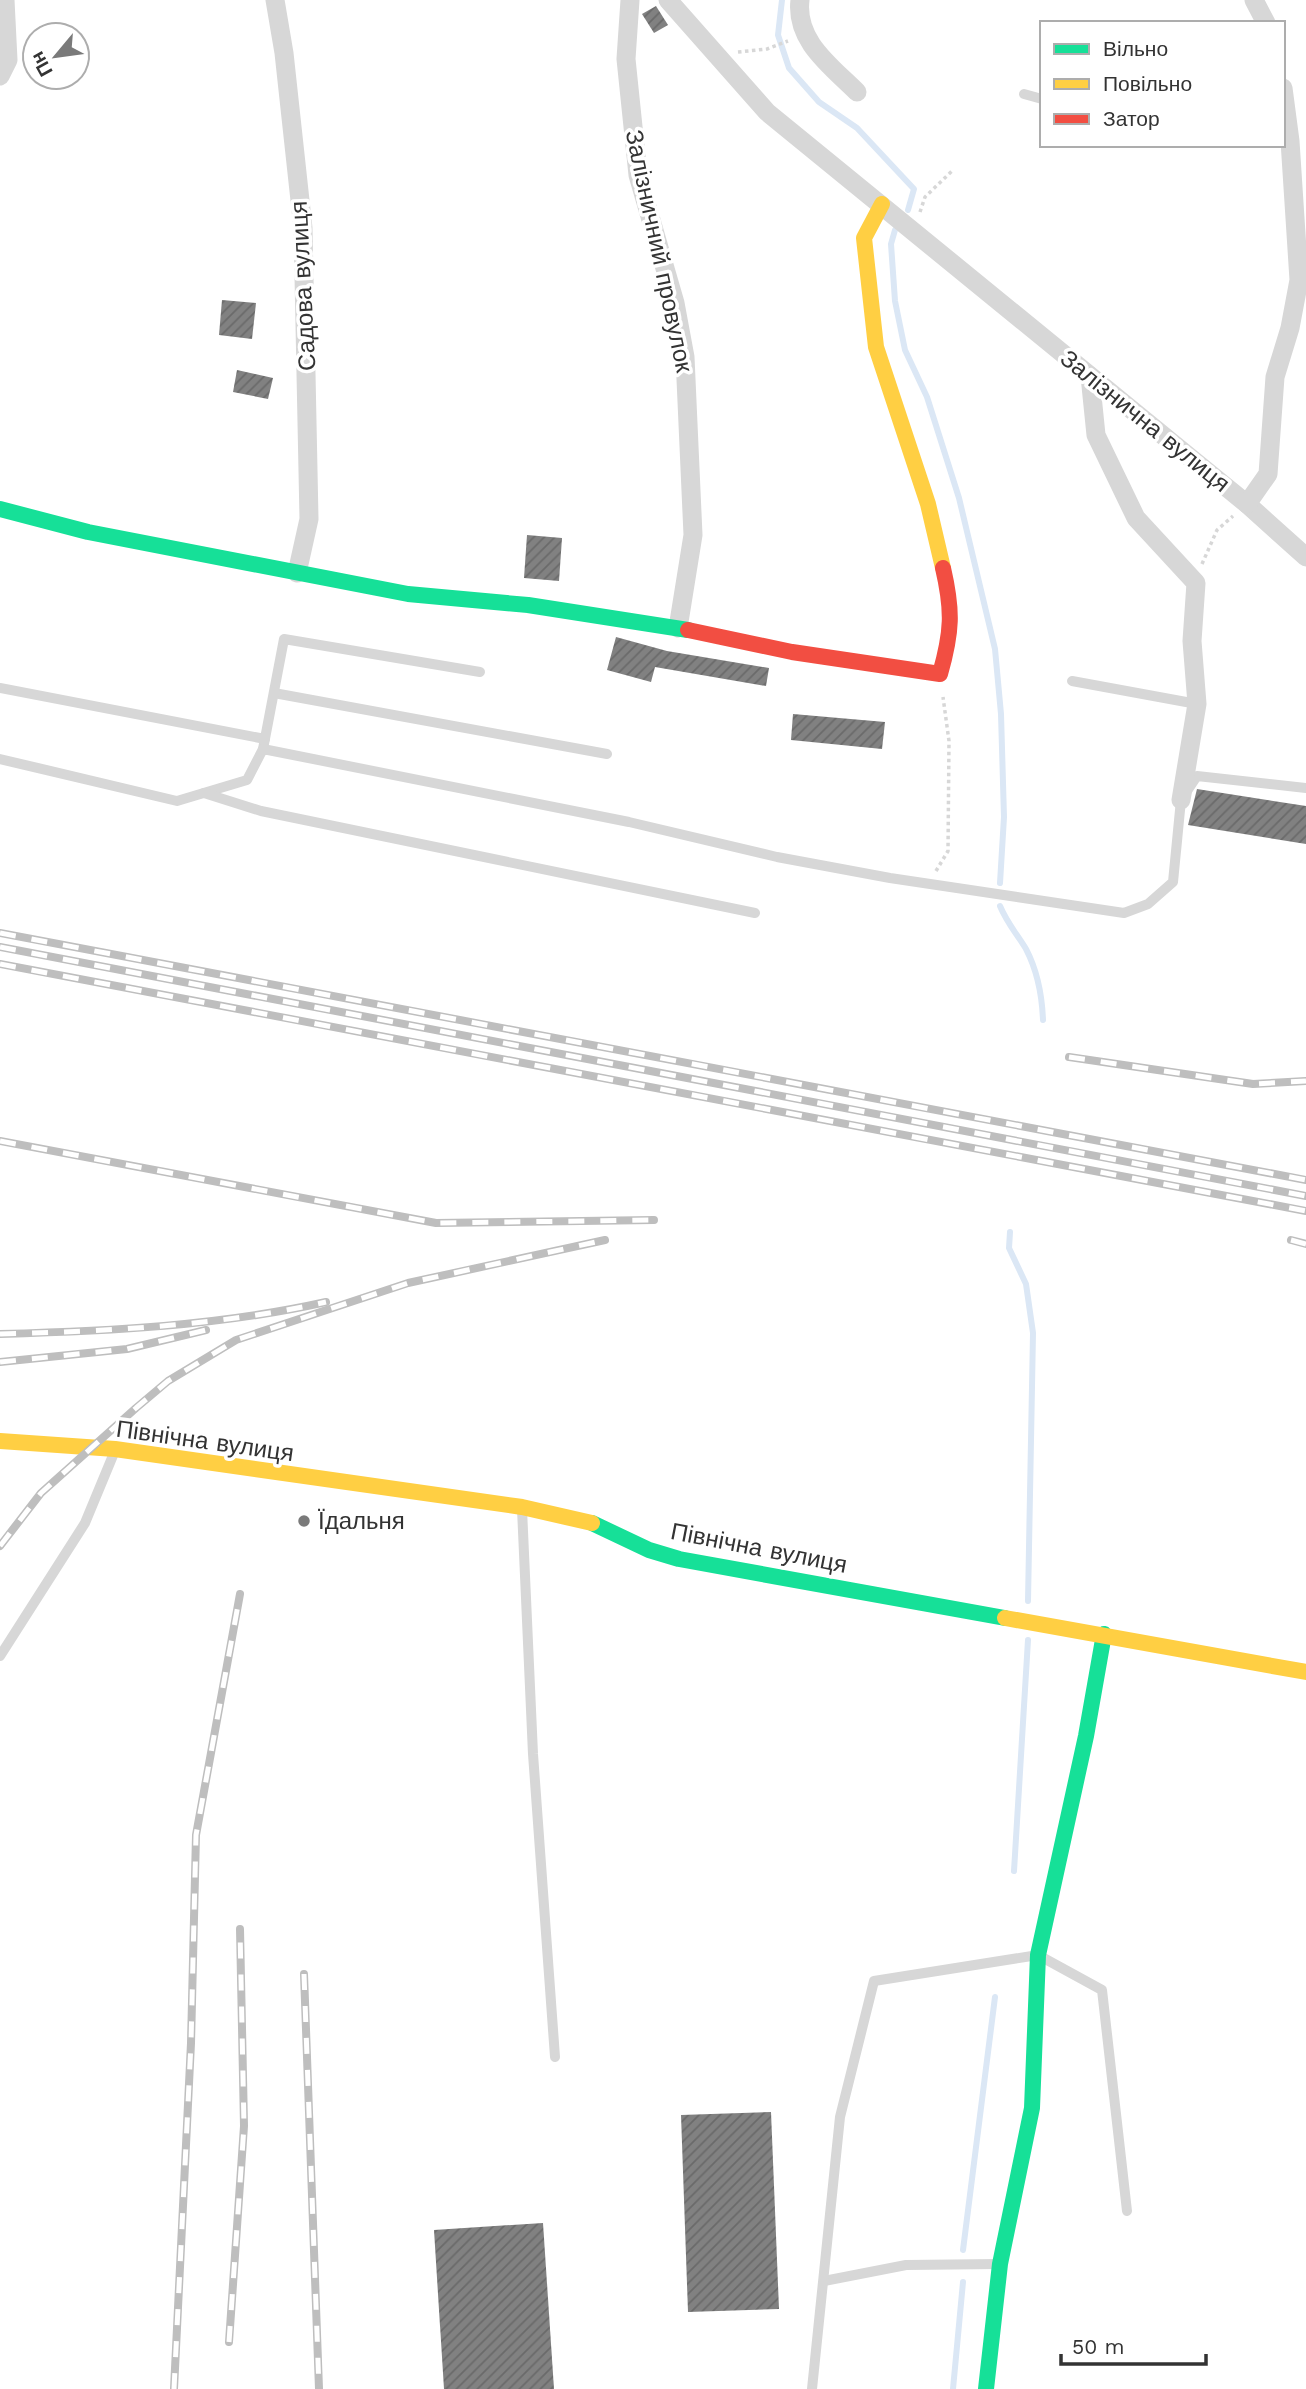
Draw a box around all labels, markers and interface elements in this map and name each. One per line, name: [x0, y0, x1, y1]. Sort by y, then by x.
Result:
north arrow: [21, 21, 91, 91]
legend: [1040, 21, 1285, 147]
text: Вільно: [1103, 36, 1168, 61]
text: Пн: [25, 47, 58, 81]
text: Повільно: [1103, 71, 1192, 96]
text: Затор: [1103, 106, 1160, 131]
street label: Залізничний провулок: [620, 127, 698, 375]
street label: Садова вулиця: [285, 200, 321, 372]
street label: Залізнична вулиця: [1055, 344, 1235, 498]
street label: Північна вулиця: [114, 1415, 296, 1467]
place label: Їдальня: [318, 1507, 405, 1535]
marker: Їдальня: [296, 1513, 312, 1529]
street label: Північна вулиця: [668, 1517, 850, 1579]
scale bar: [1061, 2322, 1206, 2366]
text: 50 m: [1072, 2334, 1124, 2359]

